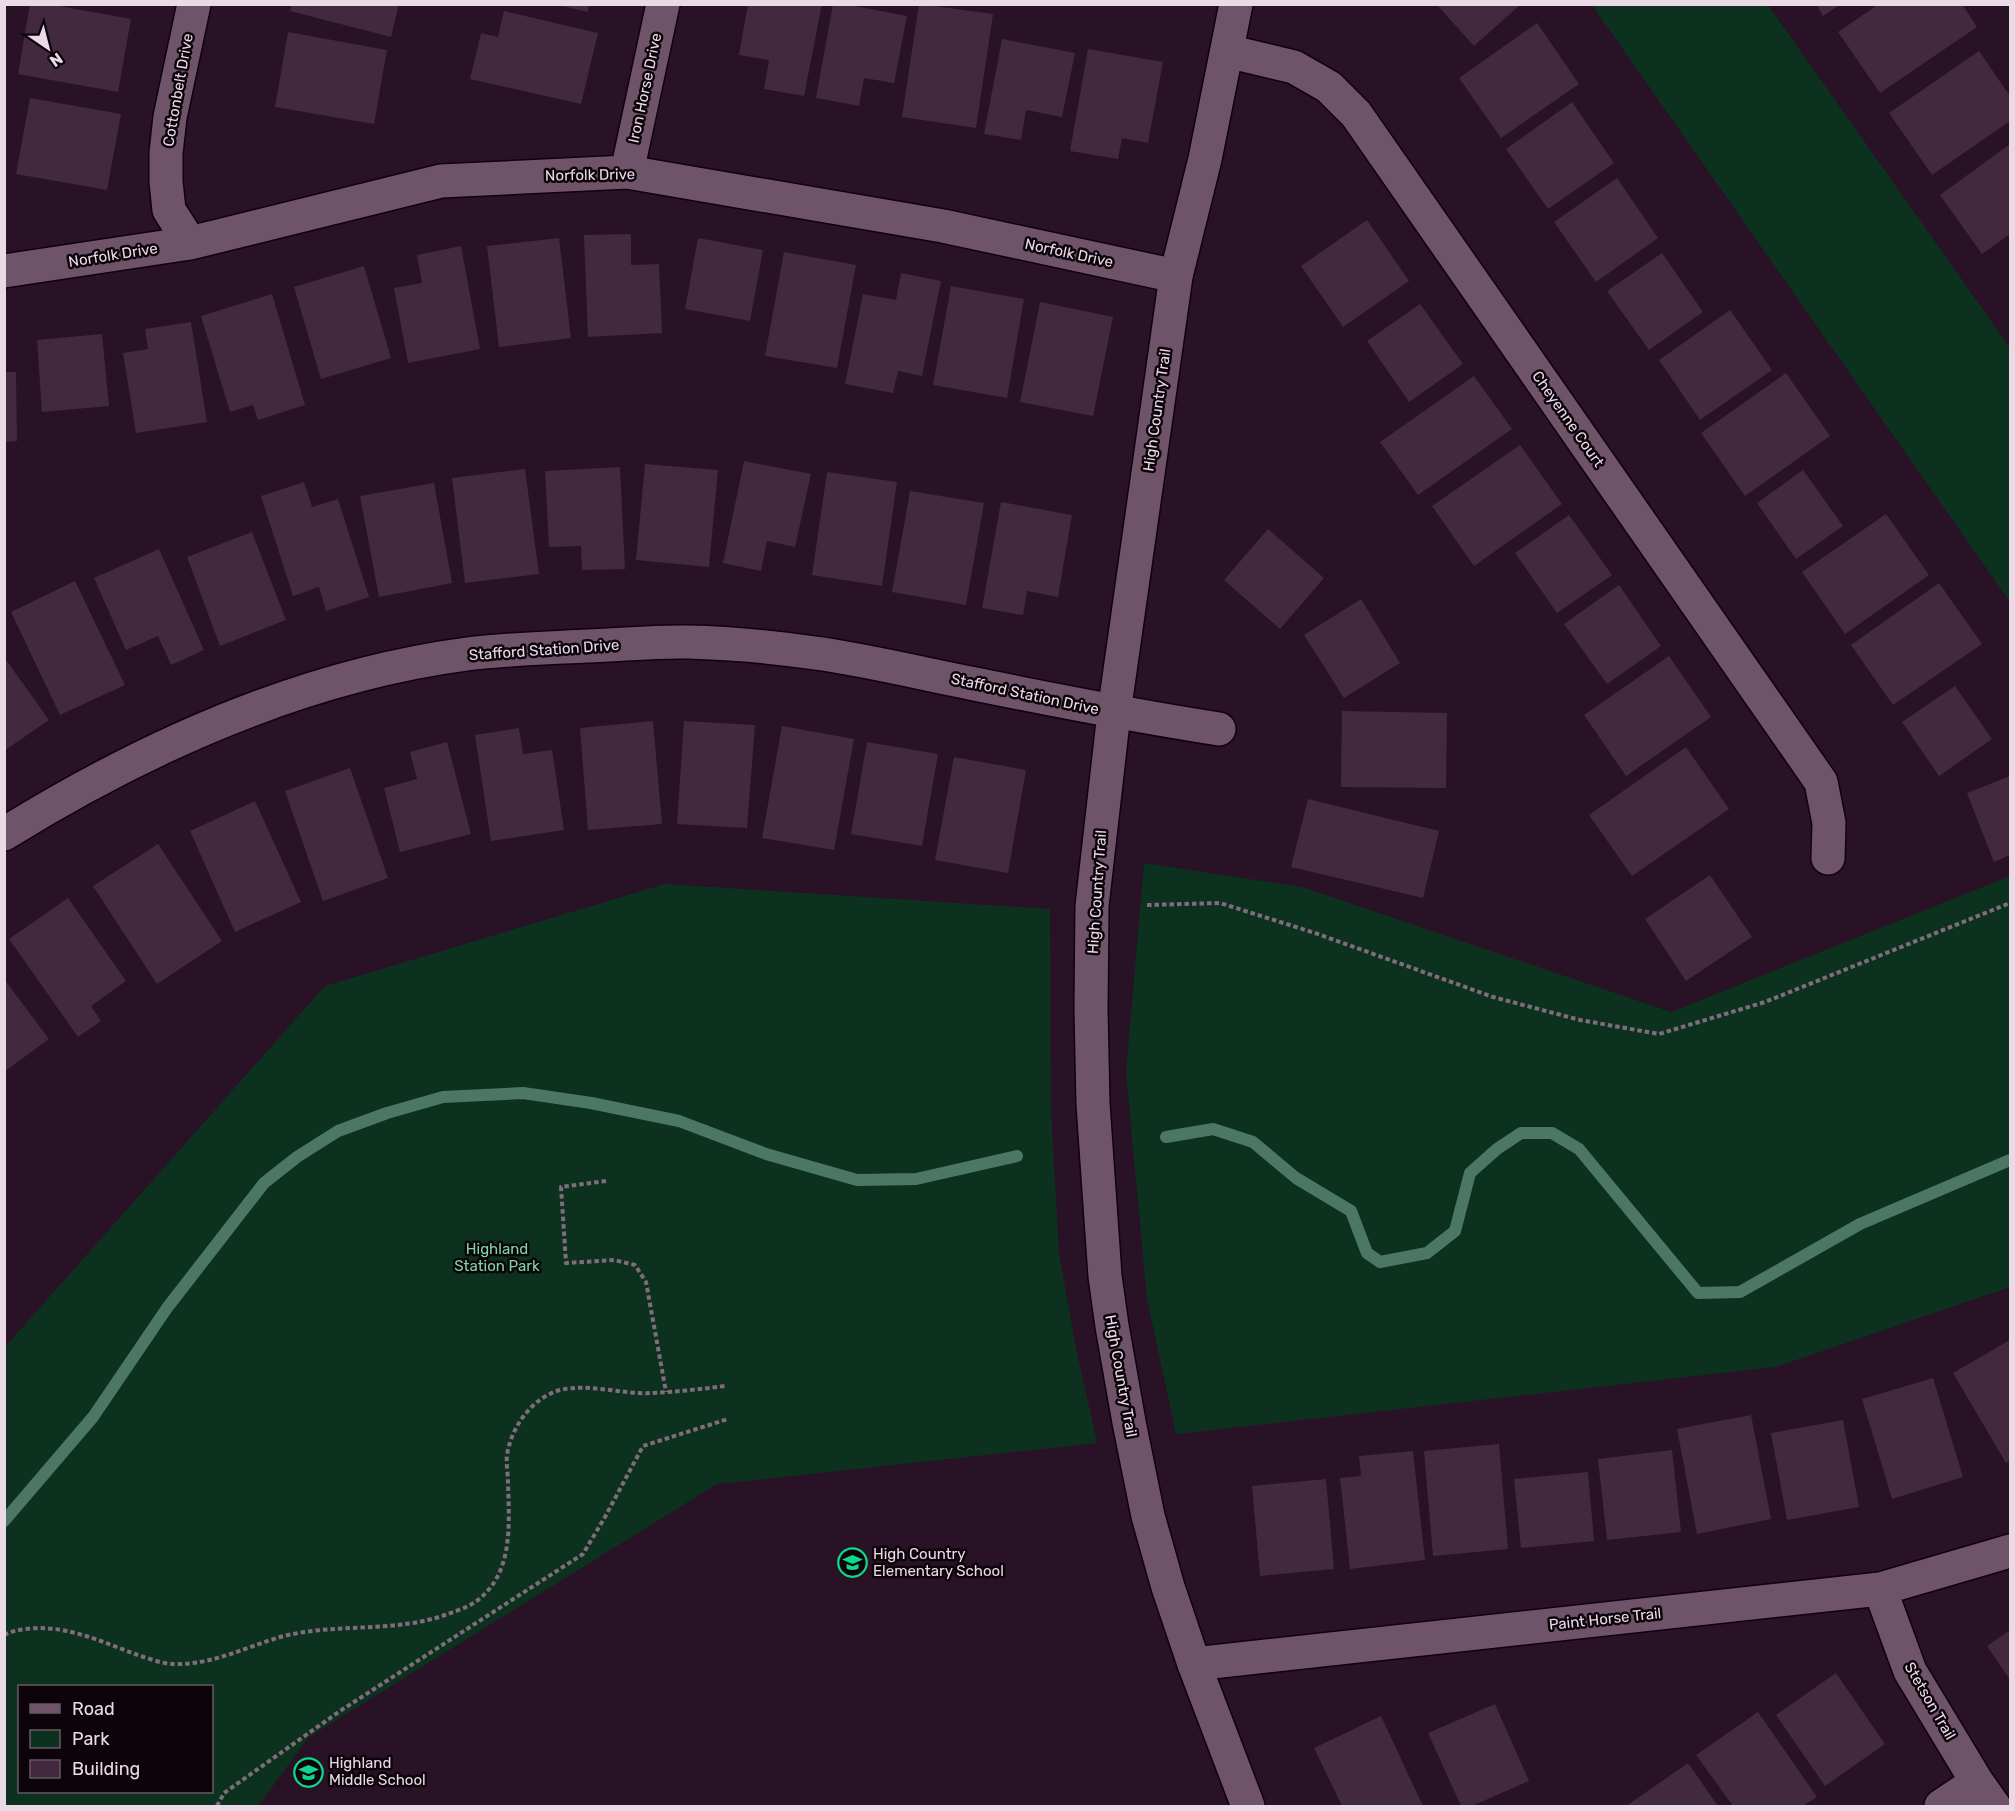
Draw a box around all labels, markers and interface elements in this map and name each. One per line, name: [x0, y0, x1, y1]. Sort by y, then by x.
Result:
north arrow: [18, 18, 78, 78]
street label: Iron Horse Drive: [625, 31, 665, 145]
street label: Cottonbelt Drive: [159, 32, 197, 148]
text: N: [46, 49, 66, 71]
street label: Norfolk Drive: [545, 165, 635, 185]
street label: Norfolk Drive: [1023, 235, 1115, 271]
street label: Norfolk Drive: [67, 239, 159, 271]
street label: High Country Trail: [1139, 347, 1175, 473]
street label: Cheyenne Court: [1528, 368, 1608, 471]
street label: Stafford Station Drive: [468, 636, 620, 664]
street label: Stafford Station Drive: [949, 670, 1101, 718]
street label: High Country Trail: [1084, 829, 1110, 955]
park label: Highland Station Park: [454, 1240, 540, 1275]
street label: High Country Trail: [1101, 1313, 1141, 1439]
place label: High Country Elementary School: [873, 1545, 1004, 1580]
school or university icon: High Country Elementary School: [836, 1547, 868, 1579]
street label: Paint Horse Trail: [1548, 1604, 1662, 1634]
street label: Stetson Trail: [1901, 1659, 1959, 1743]
legend: [18, 1685, 213, 1793]
text: Road: [72, 1698, 115, 1720]
text: Park: [72, 1728, 110, 1750]
place label: Highland Middle School: [329, 1754, 426, 1789]
school or university icon: Highland Middle School: [292, 1756, 324, 1788]
text: Building: [72, 1758, 140, 1780]

